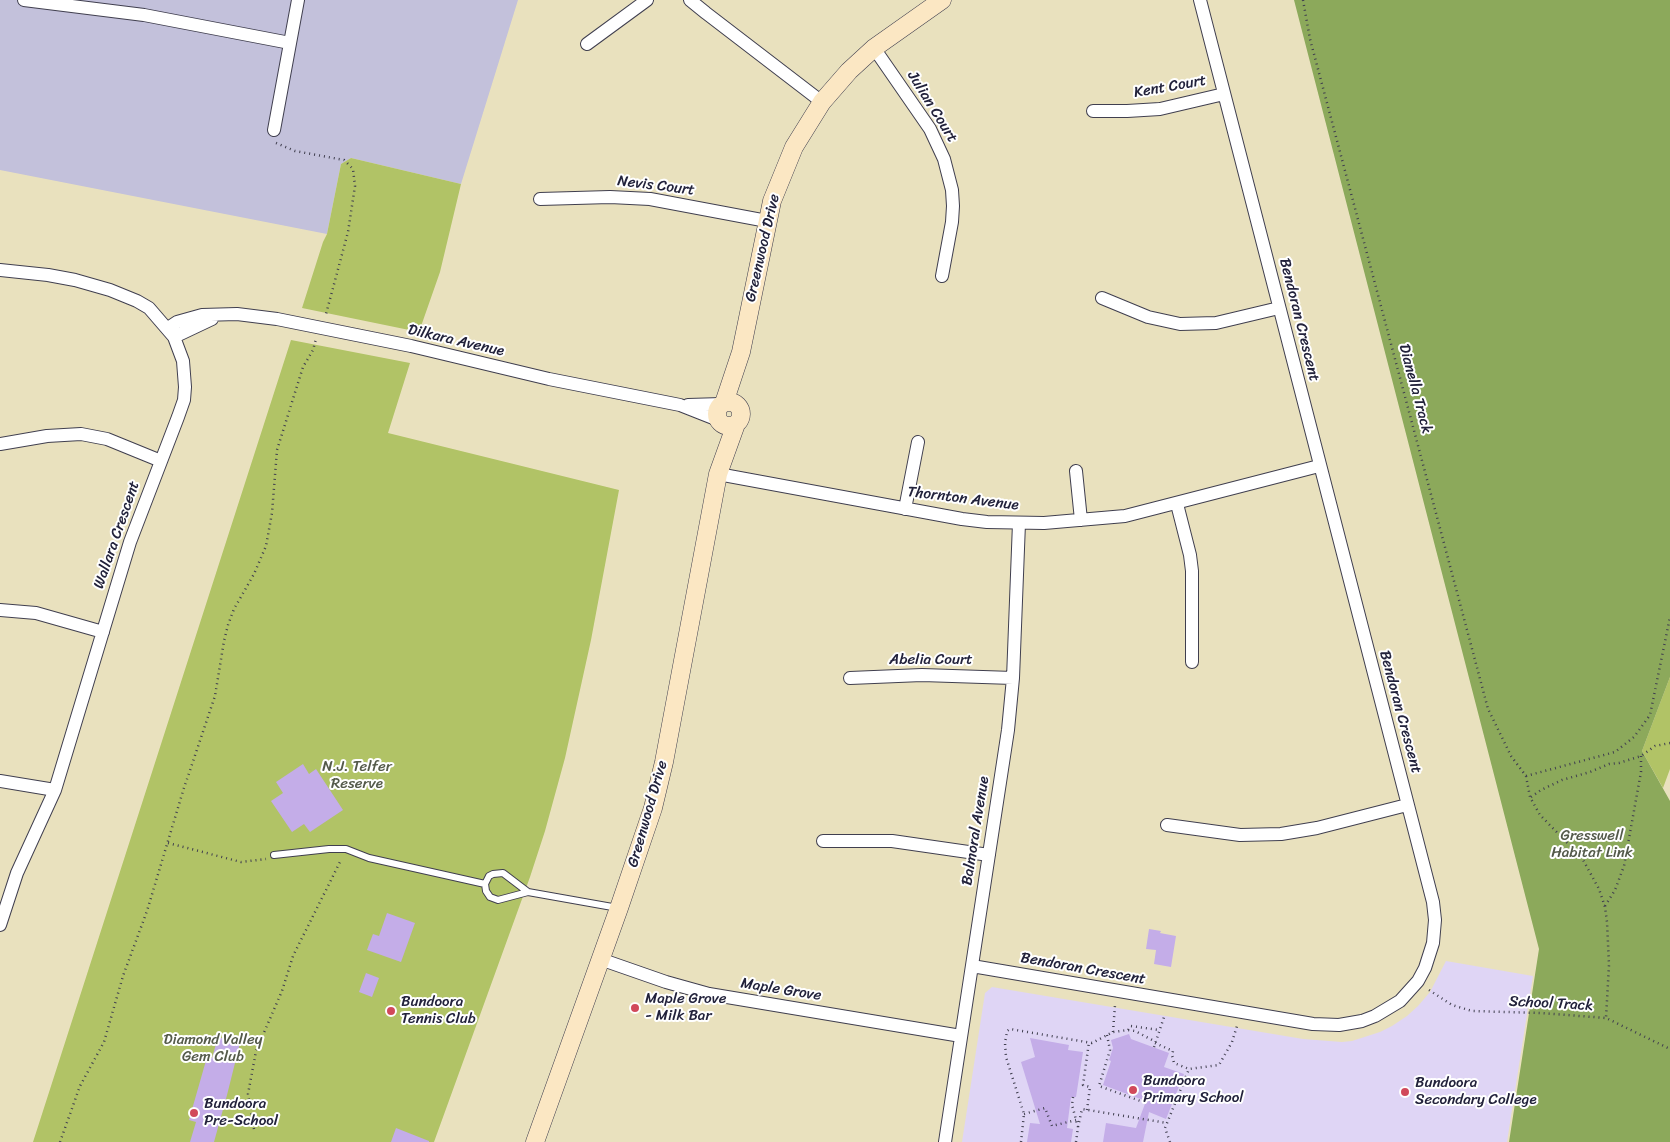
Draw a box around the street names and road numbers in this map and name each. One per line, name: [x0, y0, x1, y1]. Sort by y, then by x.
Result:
street label: Julian Court: [903, 68, 961, 146]
street label: Kent Court: [1132, 72, 1208, 102]
street label: Nevis Court: [616, 172, 696, 200]
street label: Greenwood Drive: [742, 192, 784, 304]
street label: Bendoran Crescent: [1275, 256, 1323, 384]
street label: Dilkara Avenue: [406, 321, 506, 361]
street label: Dianella Track: [1394, 342, 1436, 436]
street label: Wallara Crescent: [90, 479, 144, 591]
street label: Thornton Avenue: [906, 483, 1020, 515]
street label: Bendoran Crescent: [1375, 649, 1425, 775]
street label: Abelia Court: [889, 651, 973, 669]
street label: Greenwood Drive: [624, 759, 672, 869]
street label: Balmoral Avenue: [958, 775, 994, 887]
street label: Bendoran Crescent: [1019, 949, 1147, 989]
street label: Maple Grove: [739, 975, 823, 1005]
street label: School Track: [1508, 993, 1594, 1015]

